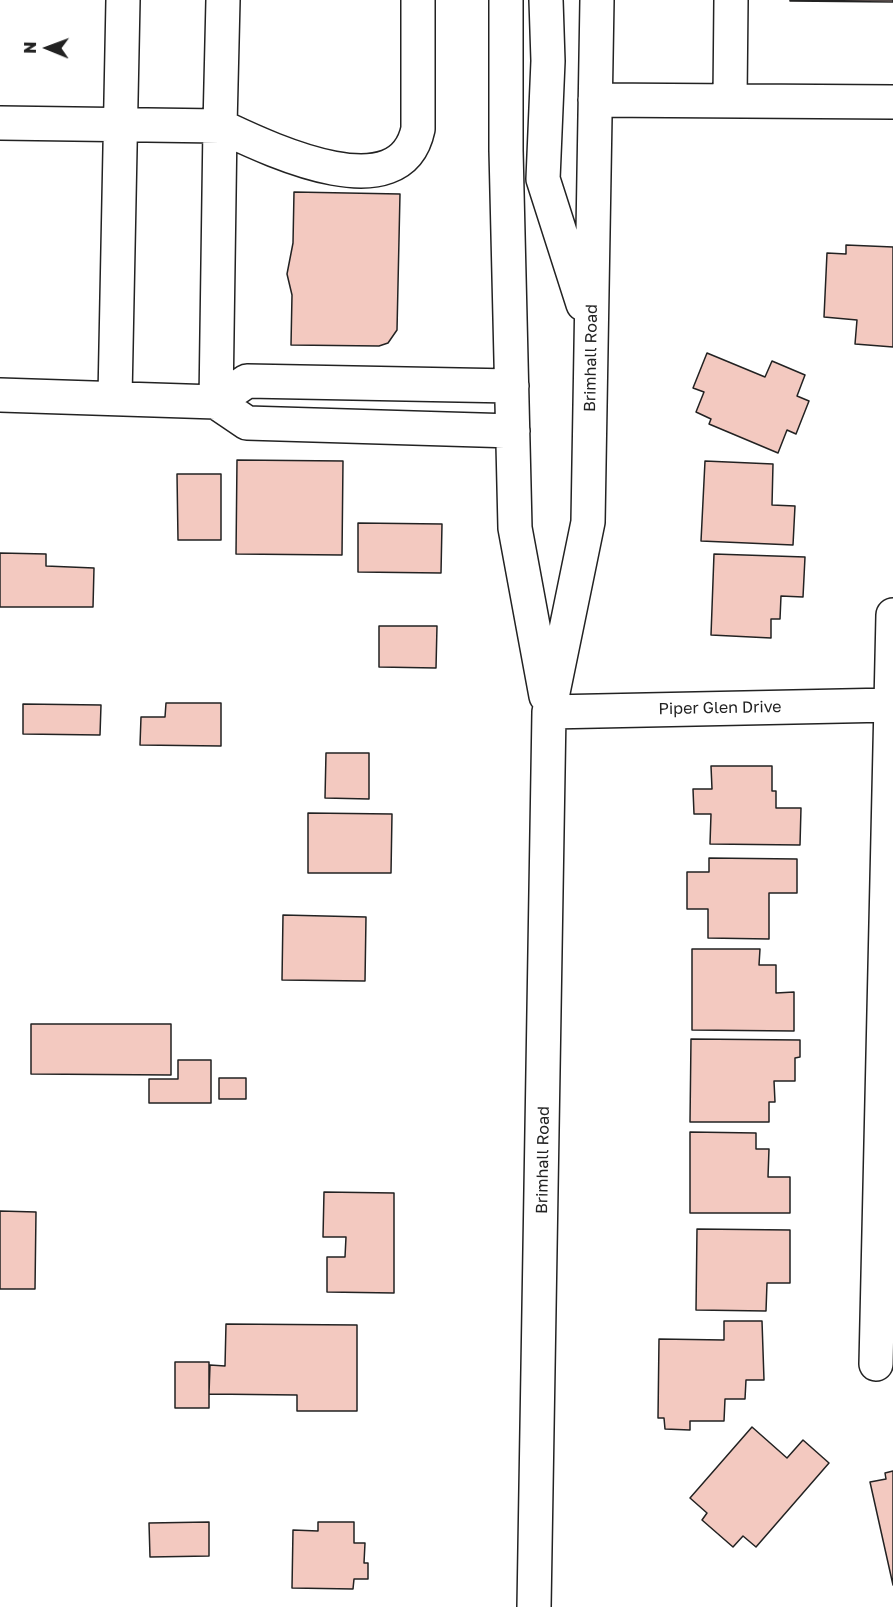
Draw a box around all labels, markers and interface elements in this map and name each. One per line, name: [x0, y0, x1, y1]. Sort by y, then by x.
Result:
north arrow: [18, 18, 78, 78]
text: N: [20, 41, 40, 54]
street label: Brimhall Road: [580, 304, 602, 412]
street label: Piper Glen Drive: [658, 697, 782, 719]
street label: Brimhall Road: [532, 1106, 554, 1214]

